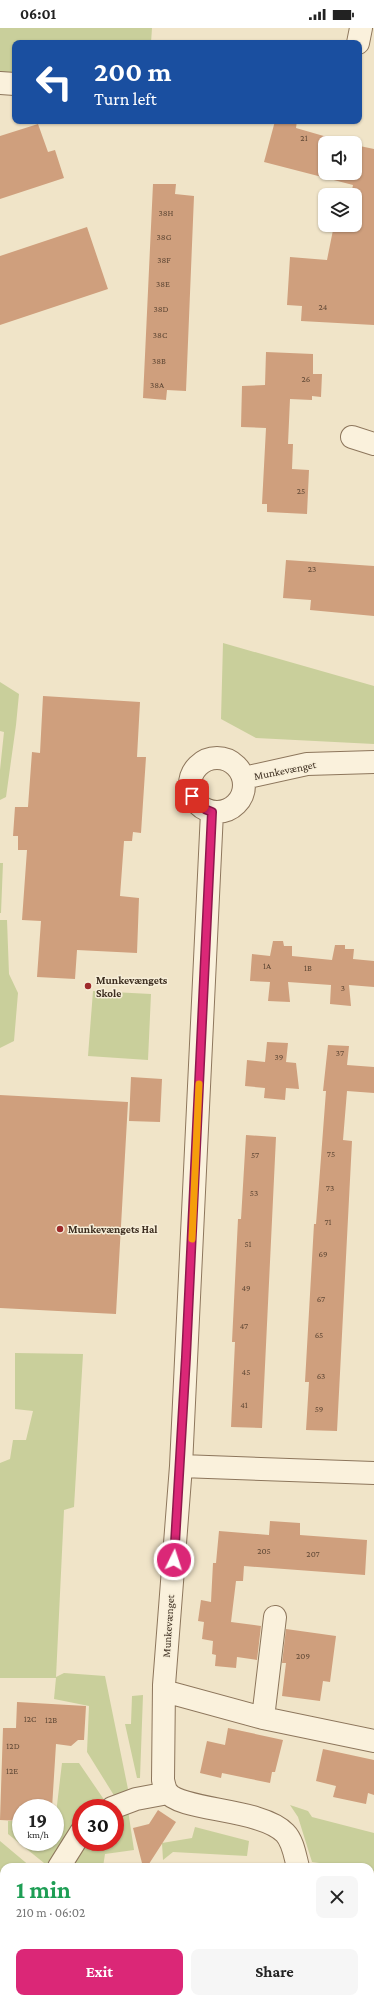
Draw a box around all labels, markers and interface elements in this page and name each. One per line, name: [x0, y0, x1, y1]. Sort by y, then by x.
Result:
text: 06:01: [20, 6, 56, 22]
icon: left: [28, 56, 80, 108]
text: 200 m: [94, 56, 171, 87]
text: Turn left: [94, 89, 157, 109]
house number: 21: [300, 133, 308, 143]
map controls: [318, 136, 362, 232]
button: sound: [318, 136, 362, 180]
button: layers: [318, 188, 362, 232]
house number: 38H: [158, 208, 174, 218]
house number: 38G: [157, 232, 172, 242]
house number: 38F: [157, 255, 171, 265]
house number: 38E: [156, 279, 170, 289]
house number: 24: [319, 302, 328, 312]
house number: 38D: [153, 304, 169, 314]
house number: 38C: [153, 330, 168, 340]
house number: 38B: [152, 356, 166, 366]
house number: 26: [302, 374, 311, 384]
house number: 38A: [150, 380, 165, 390]
house number: 25: [297, 486, 305, 496]
house number: 23: [308, 564, 316, 574]
street label: Munkevænget: [253, 758, 318, 783]
pin: [175, 779, 209, 813]
icon: arrive: [181, 785, 203, 807]
house number: 1A: [263, 961, 272, 971]
house number: 1B: [304, 963, 312, 973]
place label: Munkevængets Skole: [96, 974, 168, 999]
marker: Munkevængets Skole: [83, 981, 93, 991]
house number: 3: [341, 983, 345, 993]
house number: 37: [336, 1048, 344, 1058]
house number: 39: [275, 1052, 284, 1062]
house number: 75: [327, 1149, 335, 1159]
house number: 57: [251, 1150, 259, 1160]
house number: 73: [326, 1183, 334, 1193]
house number: 53: [250, 1188, 258, 1198]
house number: 71: [324, 1217, 332, 1227]
place label: Munkevængets Hal: [68, 1223, 158, 1235]
marker: Munkevængets Hal: [55, 1224, 65, 1234]
house number: 51: [244, 1239, 252, 1249]
house number: 69: [319, 1249, 328, 1259]
house number: 49: [241, 1283, 251, 1293]
house number: 67: [317, 1294, 325, 1304]
house number: 47: [240, 1321, 248, 1331]
house number: 65: [315, 1330, 323, 1340]
house number: 45: [242, 1367, 250, 1377]
house number: 63: [317, 1371, 325, 1381]
house number: 41: [240, 1400, 248, 1410]
house number: 59: [315, 1404, 324, 1414]
position arrow: [153, 1539, 195, 1581]
house number: 205: [257, 1546, 271, 1556]
house number: 207: [306, 1549, 320, 1559]
street label: Munkevænget: [160, 1594, 177, 1658]
house number: 209: [296, 1651, 310, 1661]
house number: 12C: [24, 1714, 37, 1724]
house number: 12B: [45, 1715, 57, 1725]
house number: 12D: [6, 1741, 20, 1751]
house number: 12E: [6, 1766, 18, 1776]
speed limit sign: 30: [72, 1799, 124, 1851]
text: 19: [29, 1809, 47, 1831]
text: km/h: [27, 1829, 49, 1840]
text: 1 min: [16, 1876, 71, 1903]
button: close: [316, 1876, 358, 1918]
text: 210 m · 06:02: [16, 1905, 85, 1920]
button: Exit: [16, 1949, 183, 1995]
button: Share: [191, 1949, 358, 1995]

